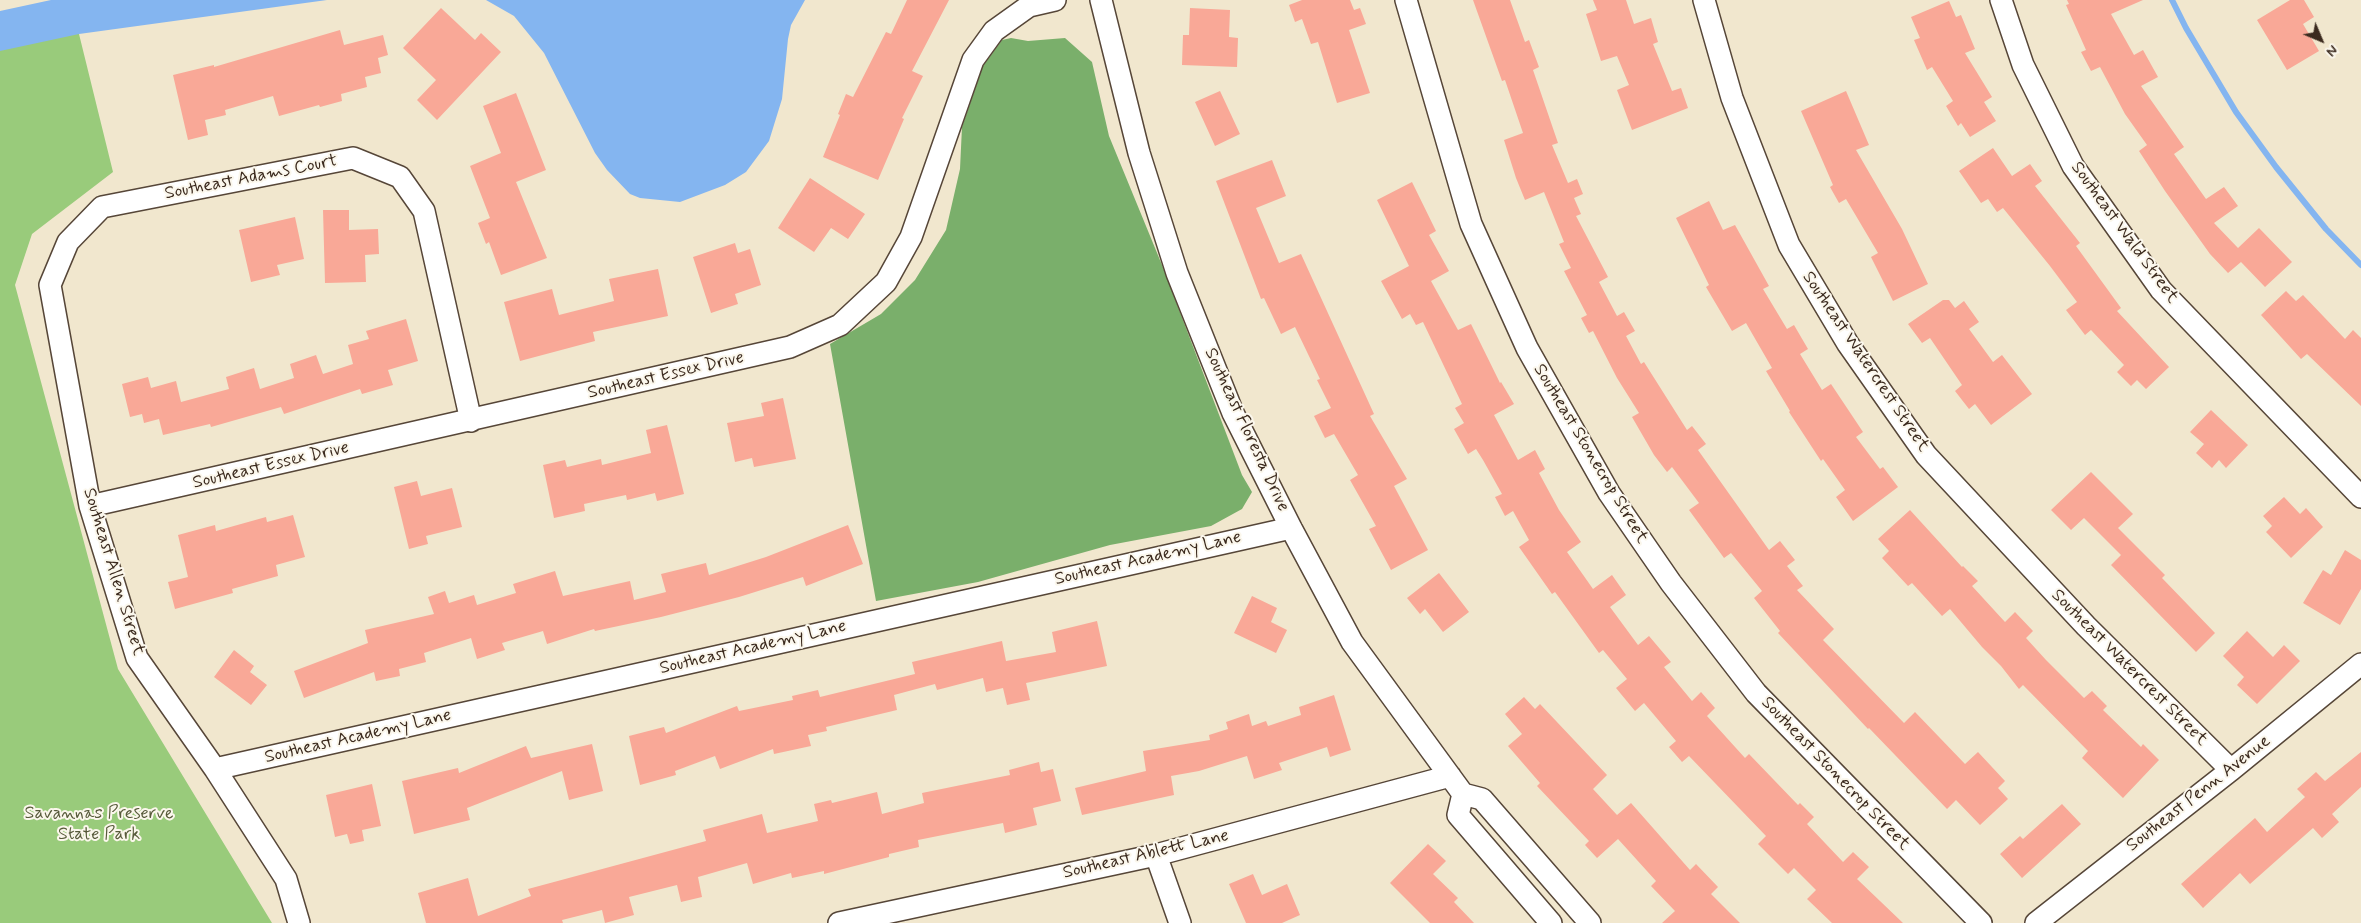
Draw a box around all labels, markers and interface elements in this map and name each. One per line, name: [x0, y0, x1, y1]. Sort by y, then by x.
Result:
north arrow: [2296, 15, 2346, 65]
text: N: [2322, 41, 2341, 60]
street label: Southeast Adams Court: [163, 151, 339, 205]
street label: Southeast Wald Street: [2065, 158, 2183, 308]
street label: Southeast Watercrest Street: [1797, 268, 1933, 456]
street label: Southeast Floresta Drive: [1199, 345, 1293, 515]
street label: Southeast Essex Drive: [586, 348, 746, 404]
street label: Southeast Stonecrop Street: [1528, 360, 1652, 548]
street label: Southeast Essex Drive: [191, 438, 351, 494]
street label: Southeast Allen Street: [77, 486, 149, 658]
street label: Southeast Academy Lane: [1053, 527, 1243, 591]
street label: Southeast Watercrest Street: [2046, 585, 2212, 751]
street label: Southeast Academy Lane: [658, 616, 848, 680]
street label: Southeast Stonecrop Street: [1756, 693, 1914, 855]
street label: Southeast Academy Lane: [263, 705, 453, 769]
street label: Southeast Penn Avenue: [2123, 731, 2275, 857]
park label: Savannas Preserve State Park: [24, 803, 174, 846]
street label: Southeast Ablett Lane: [1061, 825, 1231, 885]

